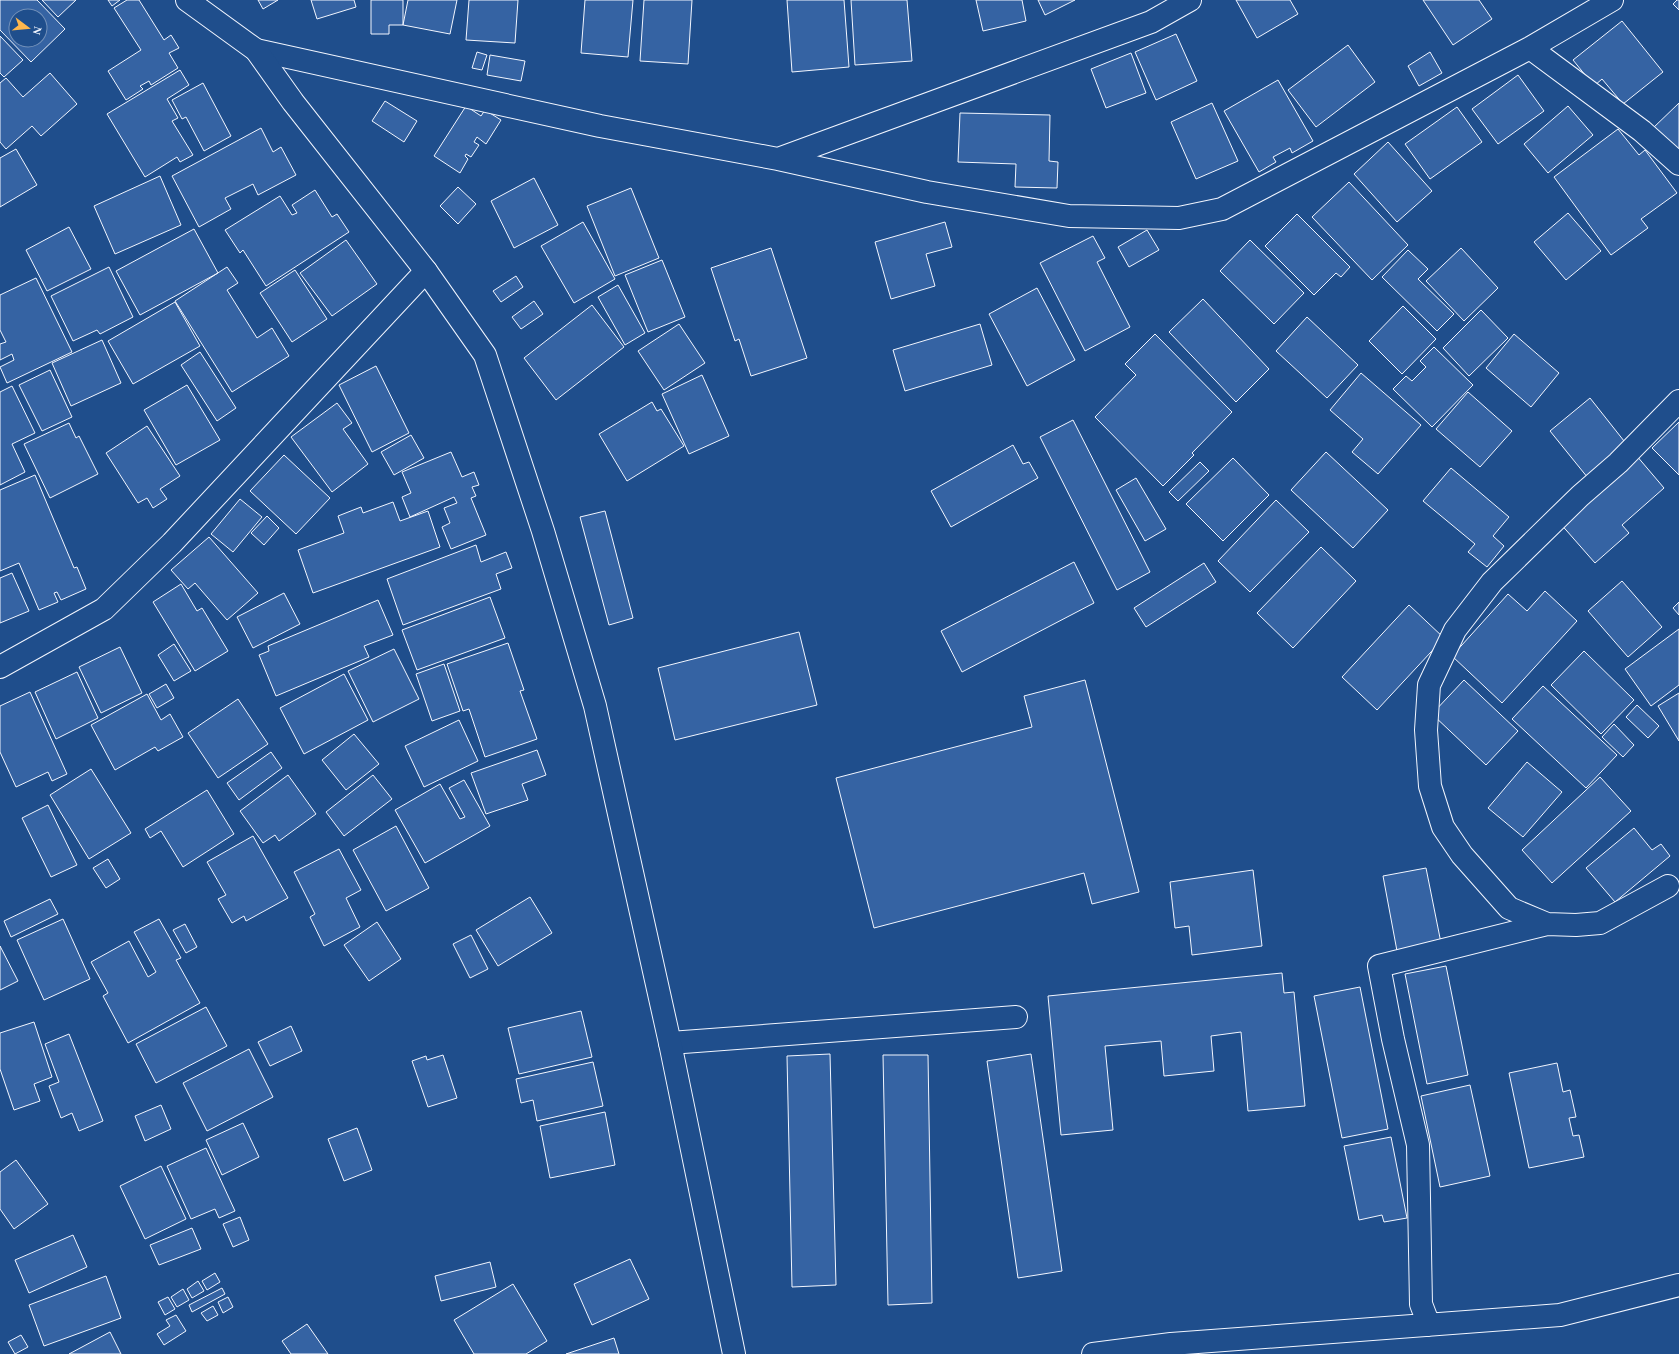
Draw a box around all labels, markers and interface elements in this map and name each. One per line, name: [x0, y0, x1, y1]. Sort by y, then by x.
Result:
north arrow: [8, 8, 48, 48]
text: N: [31, 25, 44, 36]

